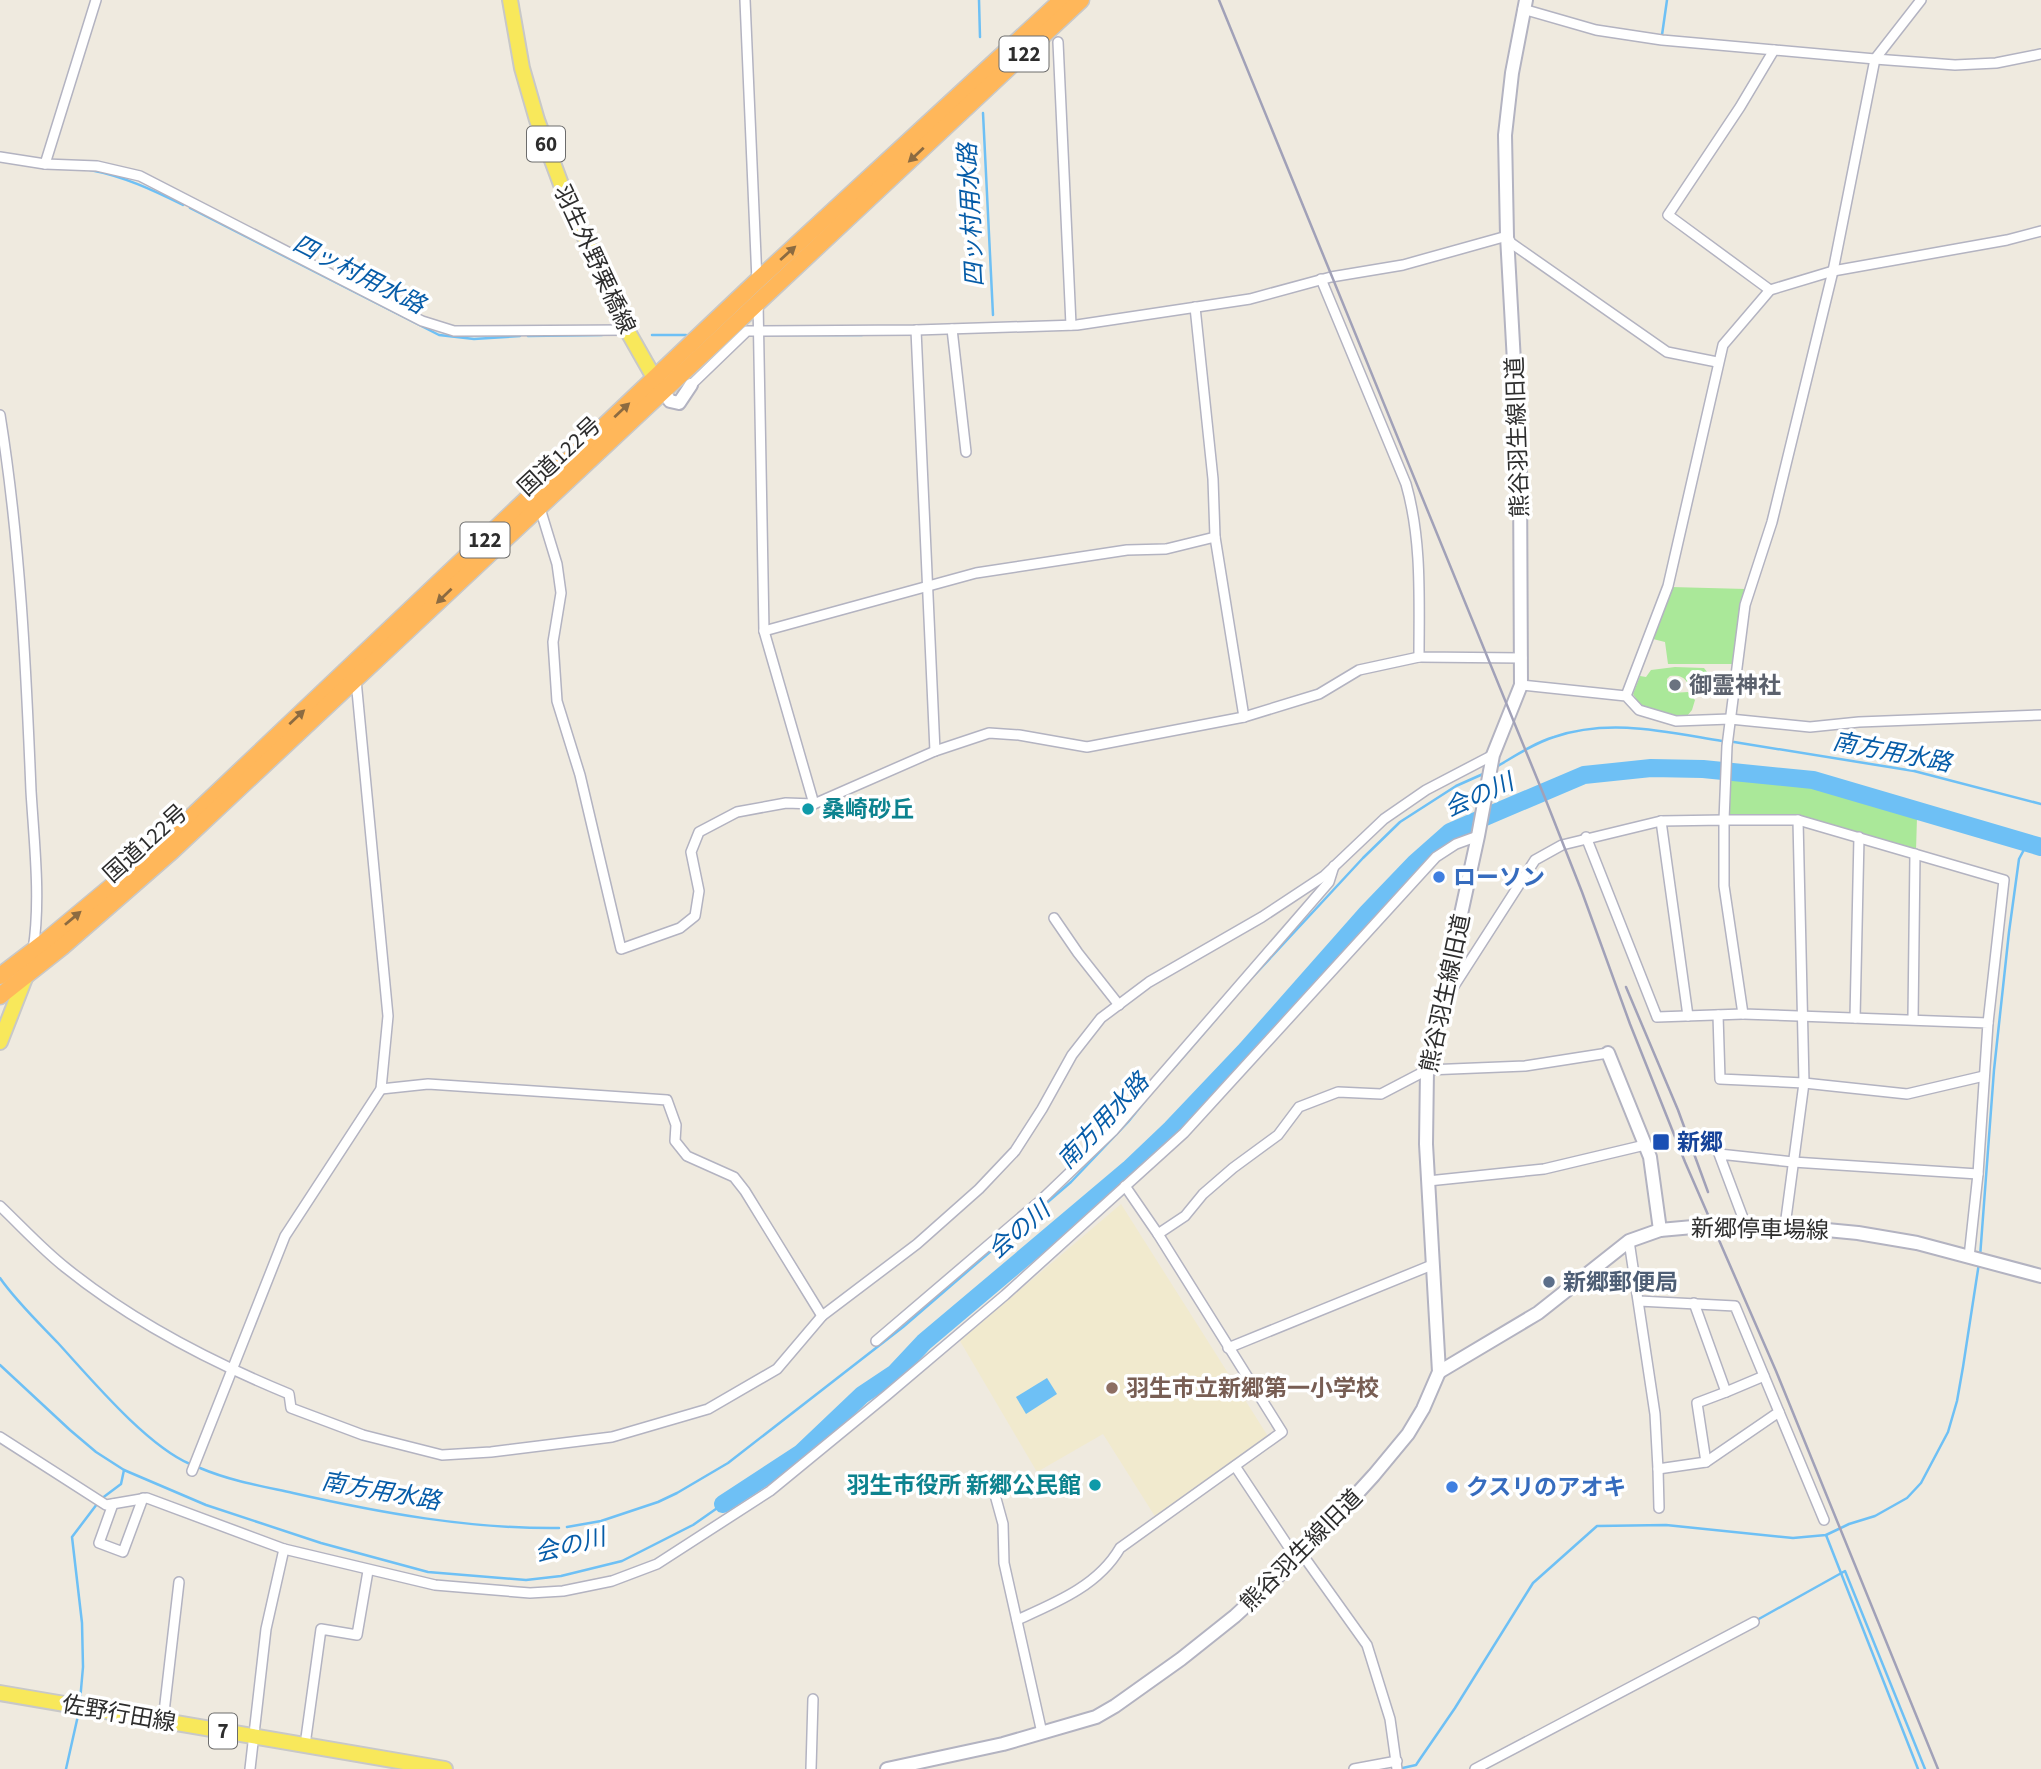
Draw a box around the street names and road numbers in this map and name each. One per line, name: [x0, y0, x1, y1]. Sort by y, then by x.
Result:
road number: 122: [1000, 36, 1048, 72]
road number: 60: [527, 127, 565, 162]
street label: 羽生外野栗橋線: [546, 179, 644, 339]
street label: 熊谷羽生線旧道: [1498, 356, 1537, 518]
street label: 国道122号: [510, 409, 608, 504]
road number: 122: [461, 522, 510, 558]
street label: 国道122号: [96, 797, 195, 890]
street label: 熊谷羽生線旧道: [1413, 911, 1478, 1075]
street label: 新郷停車場線: [1691, 1212, 1829, 1247]
street label: 熊谷羽生線旧道: [1233, 1482, 1370, 1619]
street label: 佐野行田線: [59, 1687, 178, 1740]
road number: 7: [209, 1714, 237, 1748]

